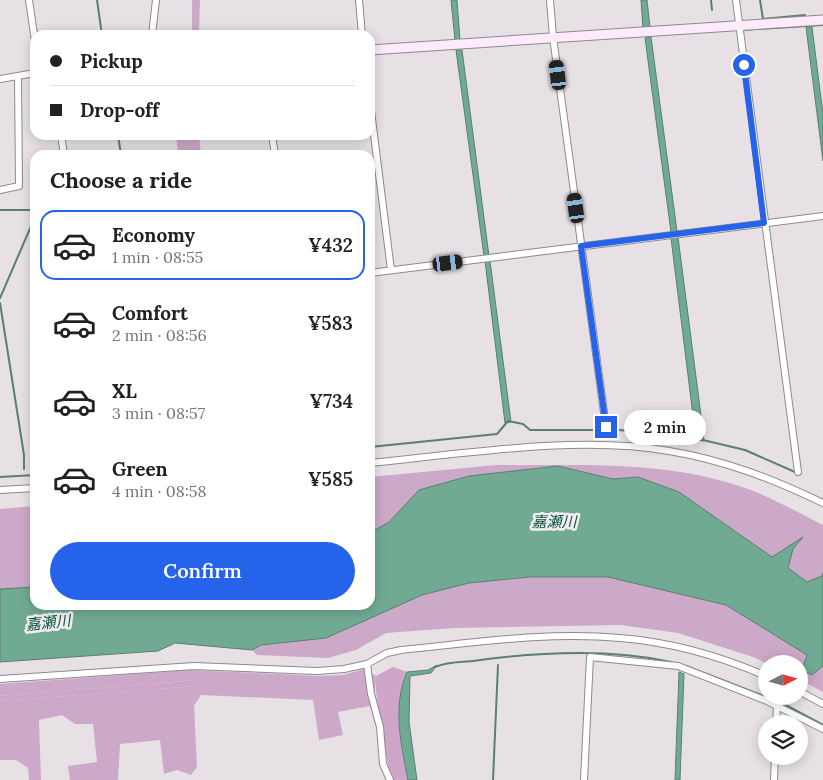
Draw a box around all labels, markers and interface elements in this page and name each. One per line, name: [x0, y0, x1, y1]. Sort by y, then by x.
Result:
text: Pickup: [80, 49, 143, 73]
route start: [733, 54, 755, 76]
car: [548, 59, 567, 91]
text: Drop-off: [80, 98, 159, 122]
text: Choose a ride: [50, 166, 192, 194]
car: [566, 192, 585, 224]
icon: car: [52, 223, 97, 268]
text: Economy: [112, 223, 195, 247]
text: ¥432: [308, 233, 353, 257]
text: 1 min · 08:55: [112, 247, 203, 267]
car: [432, 254, 463, 272]
icon: car: [52, 301, 97, 346]
text: Comfort: [112, 301, 188, 325]
text: ¥583: [308, 311, 353, 335]
text: 2 min · 08:56: [112, 325, 207, 345]
icon: car: [52, 379, 97, 424]
text: XL: [112, 379, 137, 403]
text: ¥734: [310, 389, 353, 413]
text: 3 min · 08:57: [112, 403, 205, 423]
callout: 2 min: [624, 410, 706, 444]
route end: [595, 416, 617, 438]
text: 2 min: [644, 417, 686, 437]
icon: car: [52, 457, 97, 502]
text: Green: [112, 457, 168, 481]
text: ¥585: [308, 467, 353, 491]
text: 4 min · 08:58: [112, 481, 206, 501]
water label: 嘉瀬川: [531, 512, 578, 531]
button: Confirm: [50, 542, 355, 600]
water label: 嘉瀬川: [25, 610, 73, 634]
north arrow: [758, 655, 808, 705]
map controls: [758, 655, 808, 765]
button: layers: [758, 715, 808, 765]

